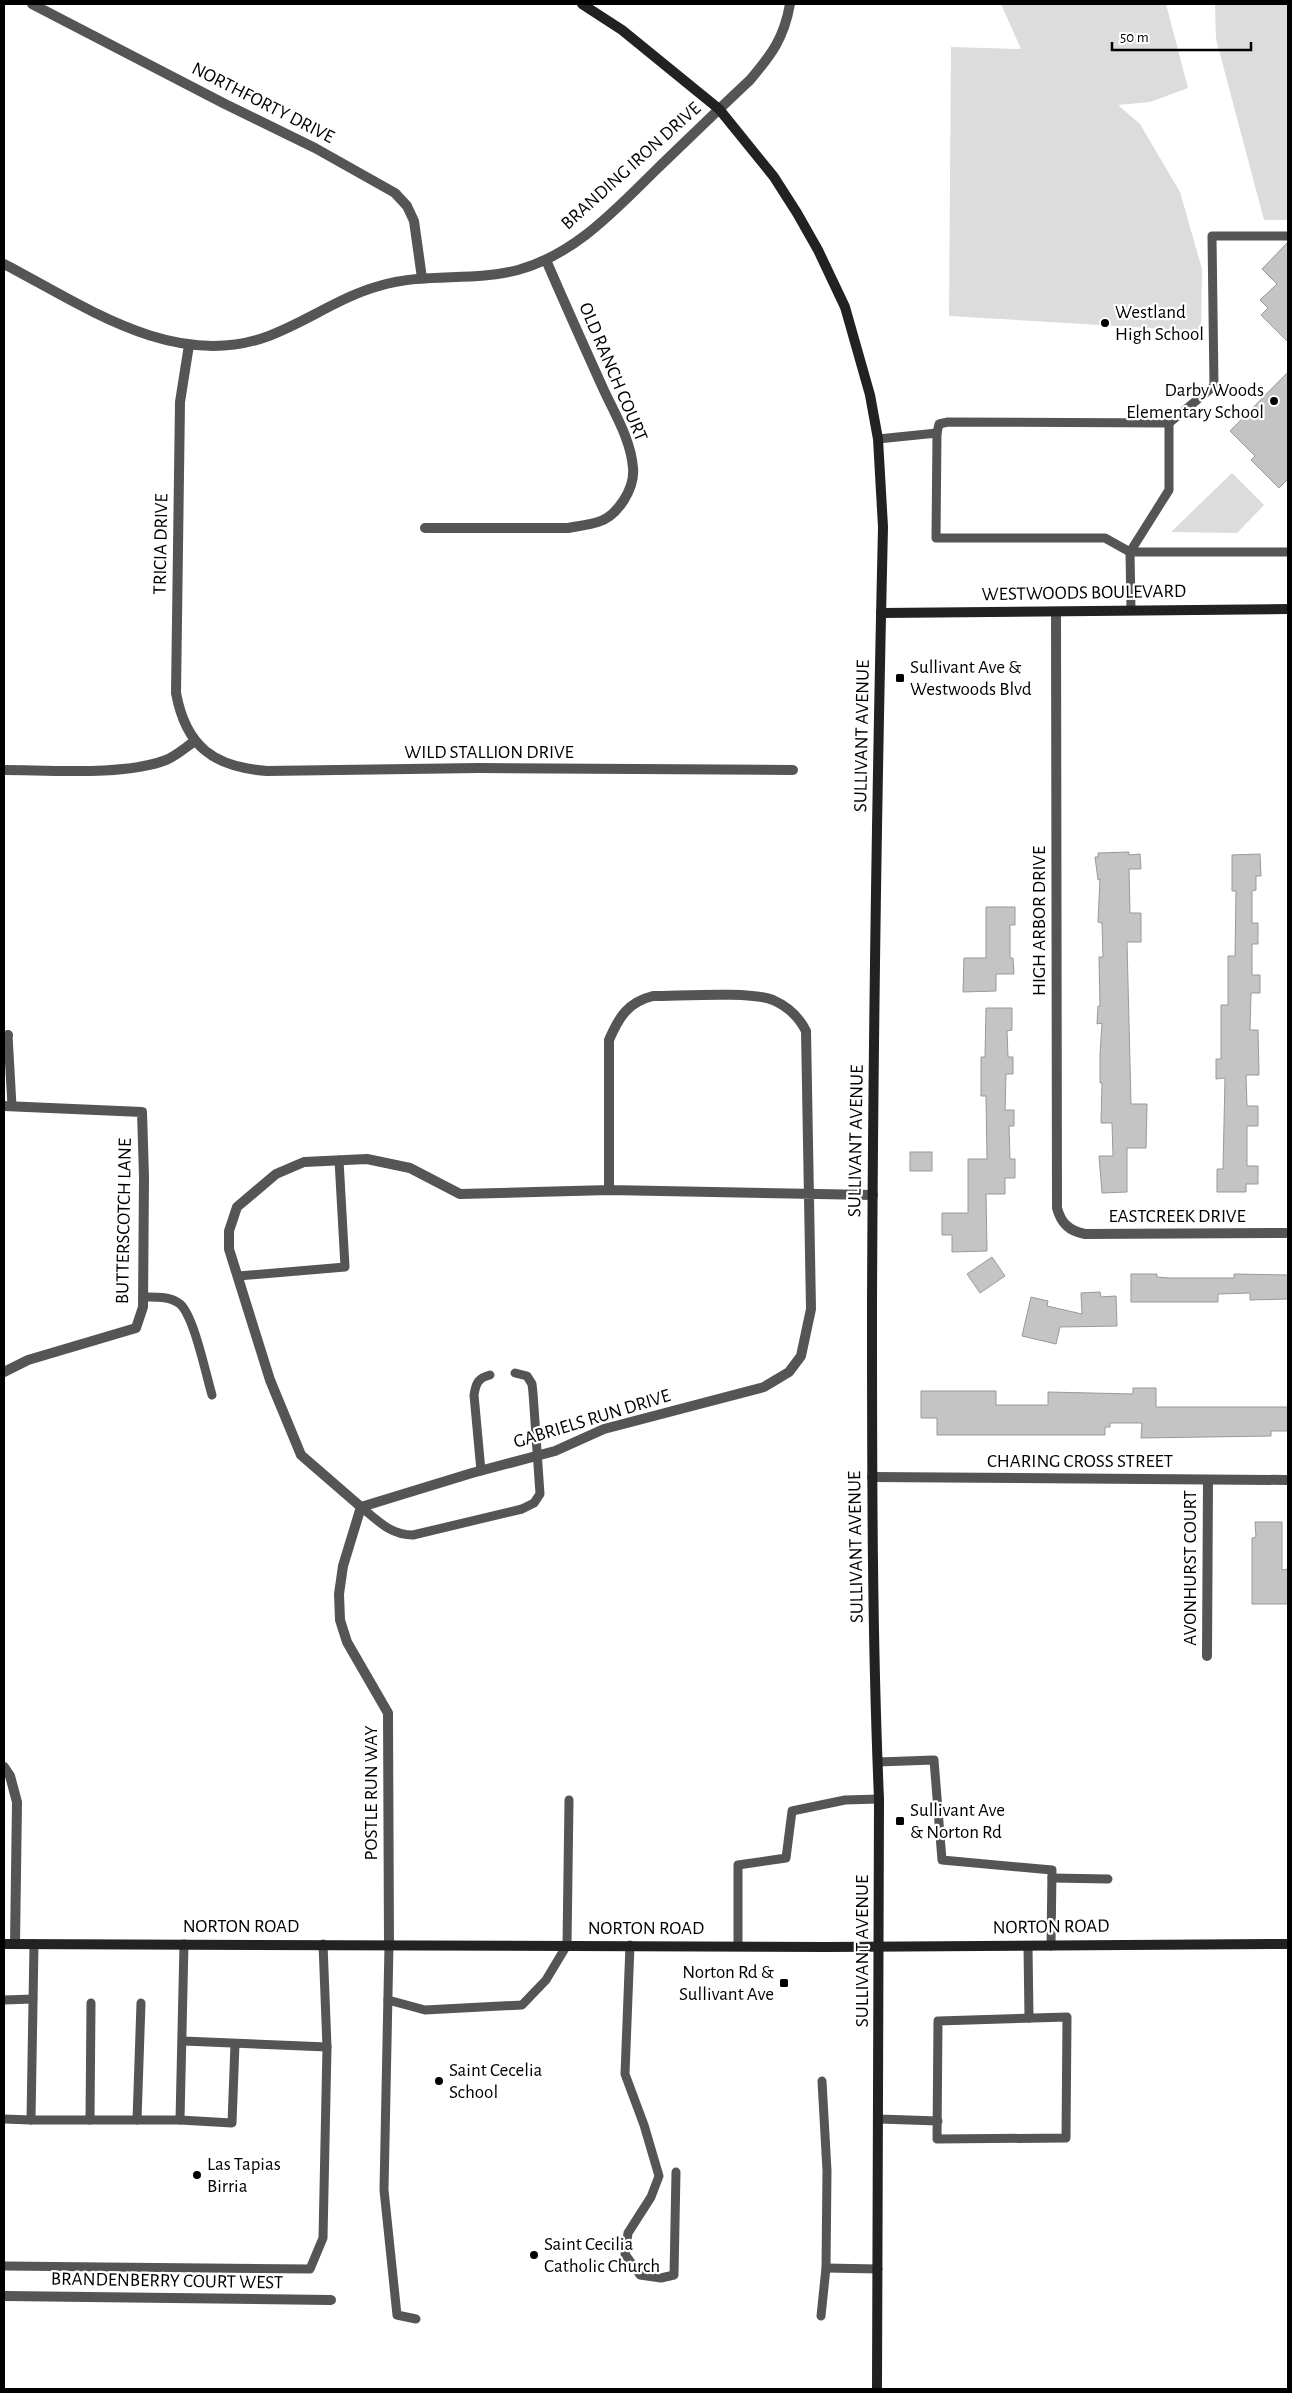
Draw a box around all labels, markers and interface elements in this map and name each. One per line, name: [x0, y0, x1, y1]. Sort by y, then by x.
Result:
scale bar: [1112, 20, 1251, 52]
text: 50 m: [1120, 30, 1149, 45]
street label: NORTHFORTY DRIVE: [189, 59, 337, 147]
street label: BRANDING IRON DRIVE: [558, 99, 704, 233]
street label: OLD RANCH COURT: [575, 300, 651, 444]
place label: Westland High School: [1115, 303, 1204, 344]
marker: Westland High School: [1099, 317, 1111, 329]
place label: Darby Woods Elementary School: [1126, 381, 1264, 422]
marker: Darby Woods Elementary School: [1268, 395, 1280, 407]
street label: TRICIA DRIVE: [151, 493, 171, 595]
street label: WESTWOODS BOULEVARD: [982, 582, 1186, 604]
place label: Sullivant Ave & Westwoods Blvd: [910, 658, 1032, 699]
street label: SULLIVANT AVENUE: [851, 660, 873, 812]
marker: Sullivant Ave & Westwoods Blvd: [894, 672, 906, 684]
street label: WILD STALLION DRIVE: [404, 743, 574, 762]
street label: HIGH ARBOR DRIVE: [1030, 846, 1049, 996]
street label: SULLIVANT AVENUE: [845, 1065, 867, 1217]
street label: BUTTERSCOTCH LANE: [113, 1138, 135, 1304]
street label: EASTCREEK DRIVE: [1108, 1207, 1246, 1226]
street label: GABRIELS RUN DRIVE: [511, 1386, 673, 1452]
street label: CHARING CROSS STREET: [987, 1452, 1173, 1471]
street label: SULLIVANT AVENUE: [845, 1471, 867, 1623]
street label: AVONHURST COURT: [1181, 1490, 1200, 1646]
street label: POSTLE RUN WAY: [362, 1726, 381, 1860]
place label: Sullivant Ave & Norton Rd: [910, 1801, 1005, 1842]
marker: Sullivant Ave & Norton Rd: [894, 1815, 906, 1827]
street label: SULLIVANT AVENUE: [853, 1875, 872, 2027]
street label: NORTON ROAD: [992, 1916, 1110, 1938]
street label: NORTON ROAD: [183, 1917, 299, 1936]
street label: NORTON ROAD: [588, 1919, 704, 1938]
place label: Norton Rd & Sullivant Ave: [679, 1963, 774, 2004]
marker: Norton Rd & Sullivant Ave: [778, 1977, 790, 1989]
place label: Saint Cecelia School: [449, 2061, 543, 2102]
marker: Saint Cecelia School: [433, 2075, 445, 2087]
place label: Las Tapias Birria: [207, 2155, 281, 2196]
marker: Las Tapias Birria: [191, 2169, 203, 2181]
place label: Saint Cecilia Catholic Church: [544, 2235, 660, 2276]
marker: Saint Cecilia Catholic Church: [528, 2249, 540, 2261]
street label: BRANDENBERRY COURT WEST: [51, 2269, 283, 2293]

